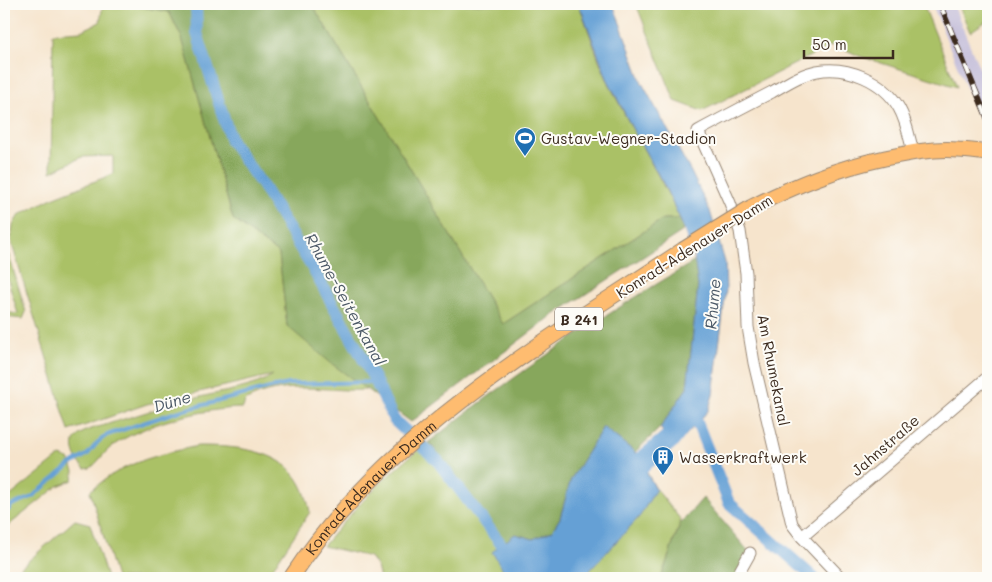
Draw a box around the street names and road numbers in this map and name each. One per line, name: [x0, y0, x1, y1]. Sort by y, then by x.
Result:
street label: Konrad-Adenauer-Damm: [612, 190, 776, 302]
road number: B 241: [555, 308, 603, 330]
street label: Am Rhumekanal: [753, 312, 795, 428]
street label: Jahnstraße: [847, 410, 923, 480]
street label: Konrad-Adenauer-Damm: [300, 415, 440, 559]

